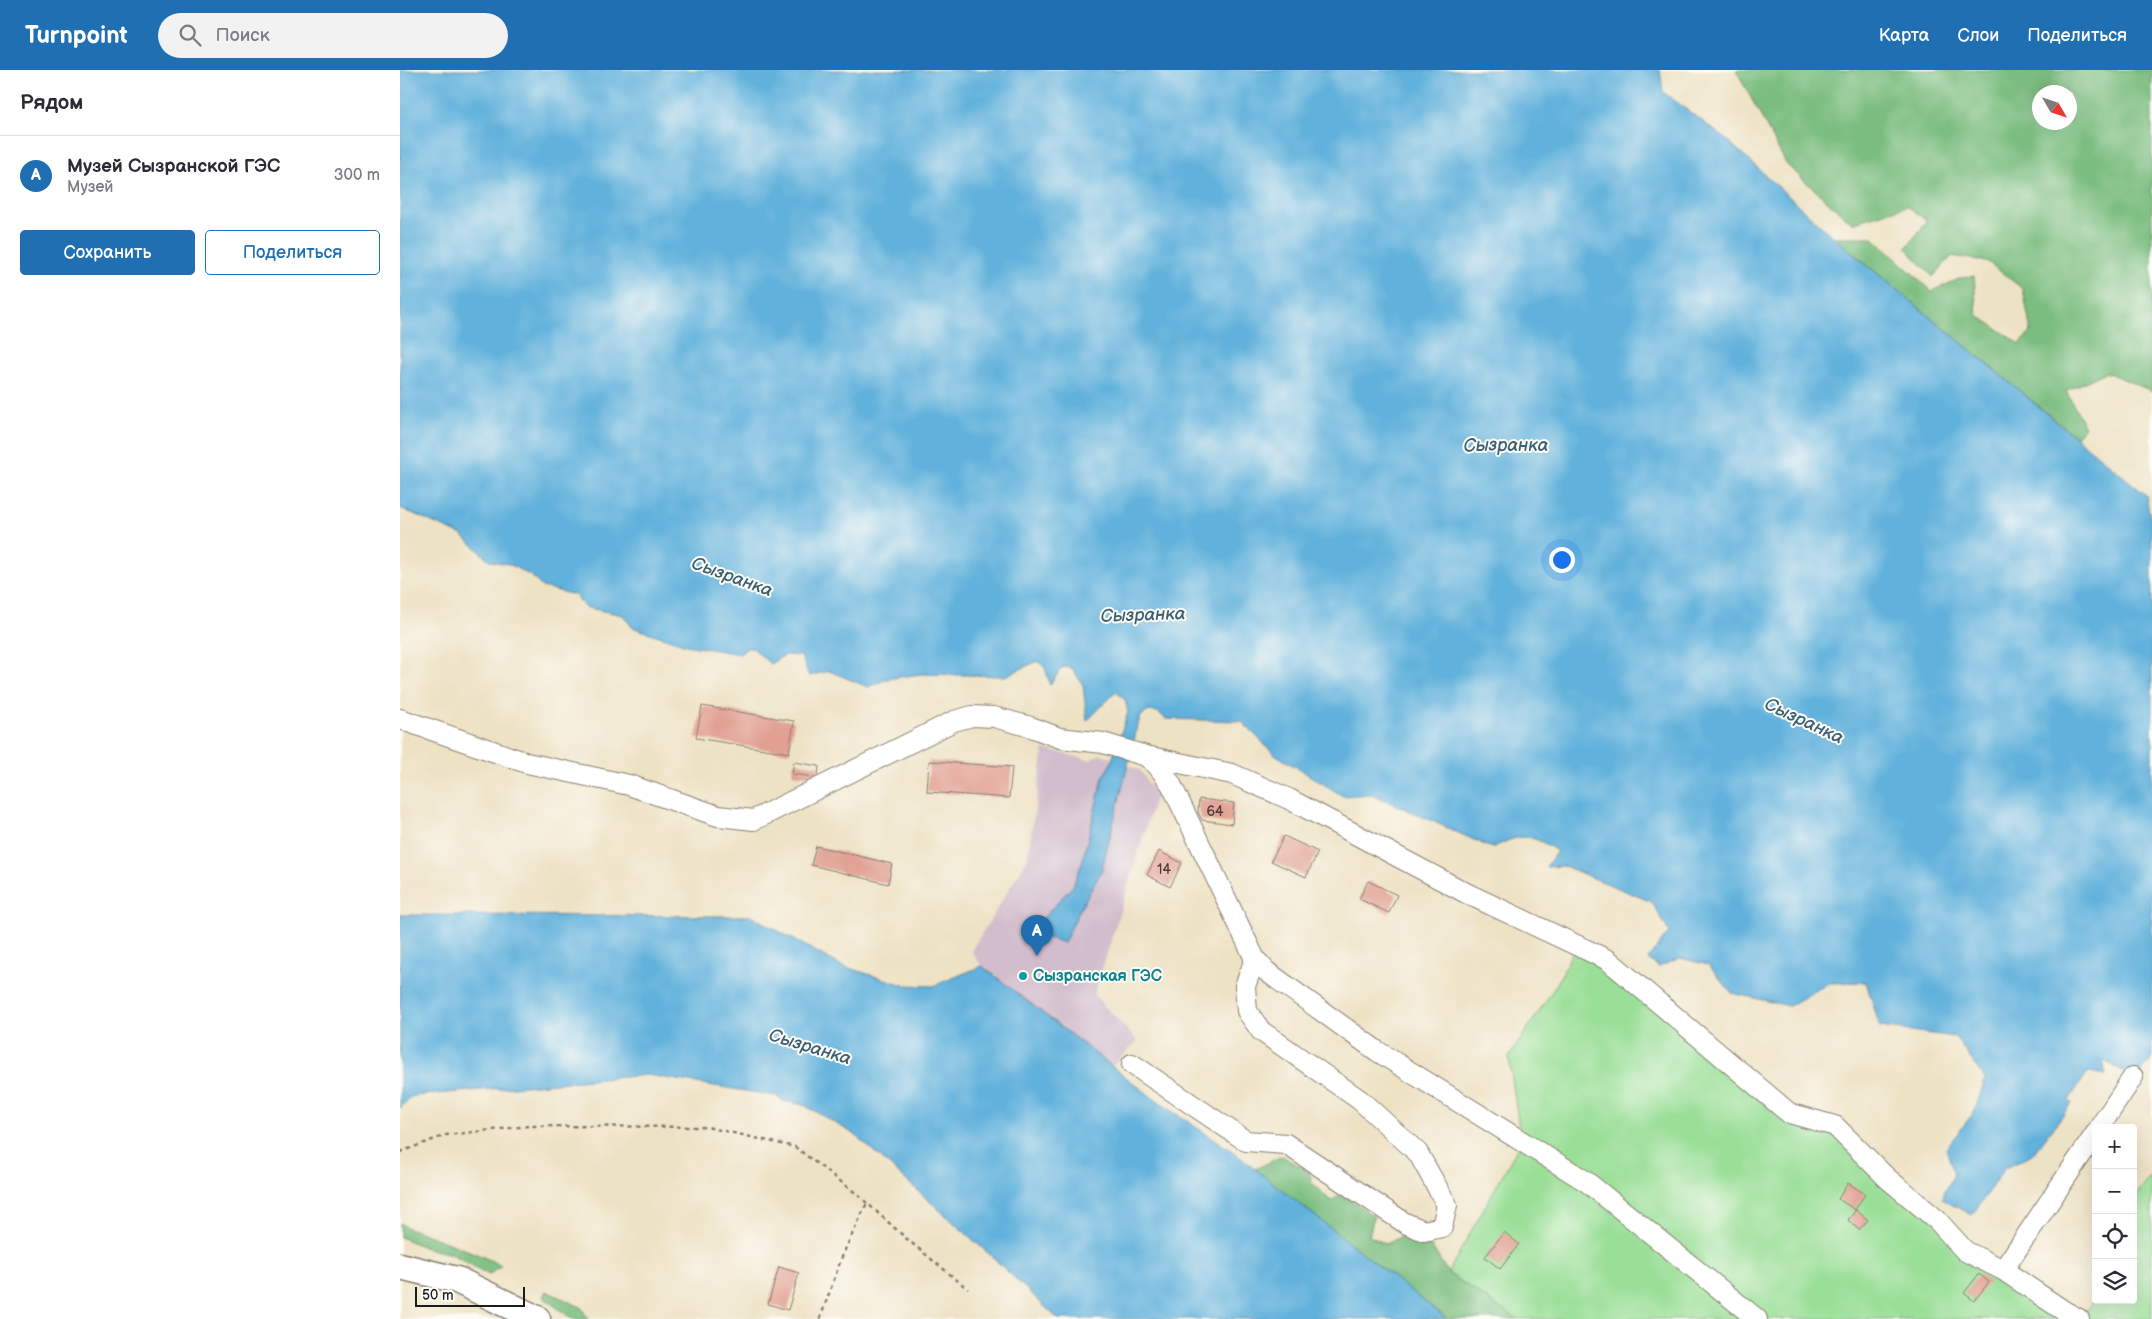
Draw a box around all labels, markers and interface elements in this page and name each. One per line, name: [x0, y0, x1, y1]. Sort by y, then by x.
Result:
search box: [158, 13, 508, 58]
text: Turnpoint: [25, 21, 128, 50]
icon: search: [176, 21, 204, 49]
text: Поиск: [216, 24, 270, 47]
text: Карта: [1879, 25, 1929, 46]
text: Слои: [1957, 25, 1999, 46]
text: Поделиться: [2027, 25, 2127, 46]
north arrow: [2032, 85, 2077, 130]
text: Рядом: [20, 90, 83, 115]
text: Музей Сызранской ГЭС: [67, 155, 280, 178]
text: A: [31, 166, 41, 185]
text: 300 m: [334, 166, 380, 185]
text: Музей: [67, 178, 114, 197]
button: Сохранить: [20, 230, 195, 275]
button: Поделиться: [205, 230, 380, 275]
water label: Сызранка: [1463, 435, 1549, 456]
your location: [1549, 547, 1575, 573]
water label: Сызранка: [688, 553, 776, 601]
water label: Сызранка: [1100, 603, 1186, 627]
water label: Сызранка: [1761, 694, 1847, 748]
house number: 64: [1206, 803, 1224, 820]
house number: 14: [1157, 861, 1171, 878]
pin: A: [1021, 915, 1053, 956]
place label: Сызранская ГЭС: [1033, 967, 1162, 986]
marker: Сызранская ГЭС: [1017, 970, 1029, 982]
water label: Сызранка: [766, 1025, 854, 1069]
map controls: [2092, 1124, 2137, 1304]
button: +: [2092, 1124, 2137, 1169]
button: −: [2092, 1169, 2137, 1214]
button: locate: [2092, 1214, 2137, 1259]
button: layers: [2092, 1259, 2137, 1304]
scale bar: [415, 1284, 525, 1307]
text: 50 m: [422, 1287, 454, 1304]

